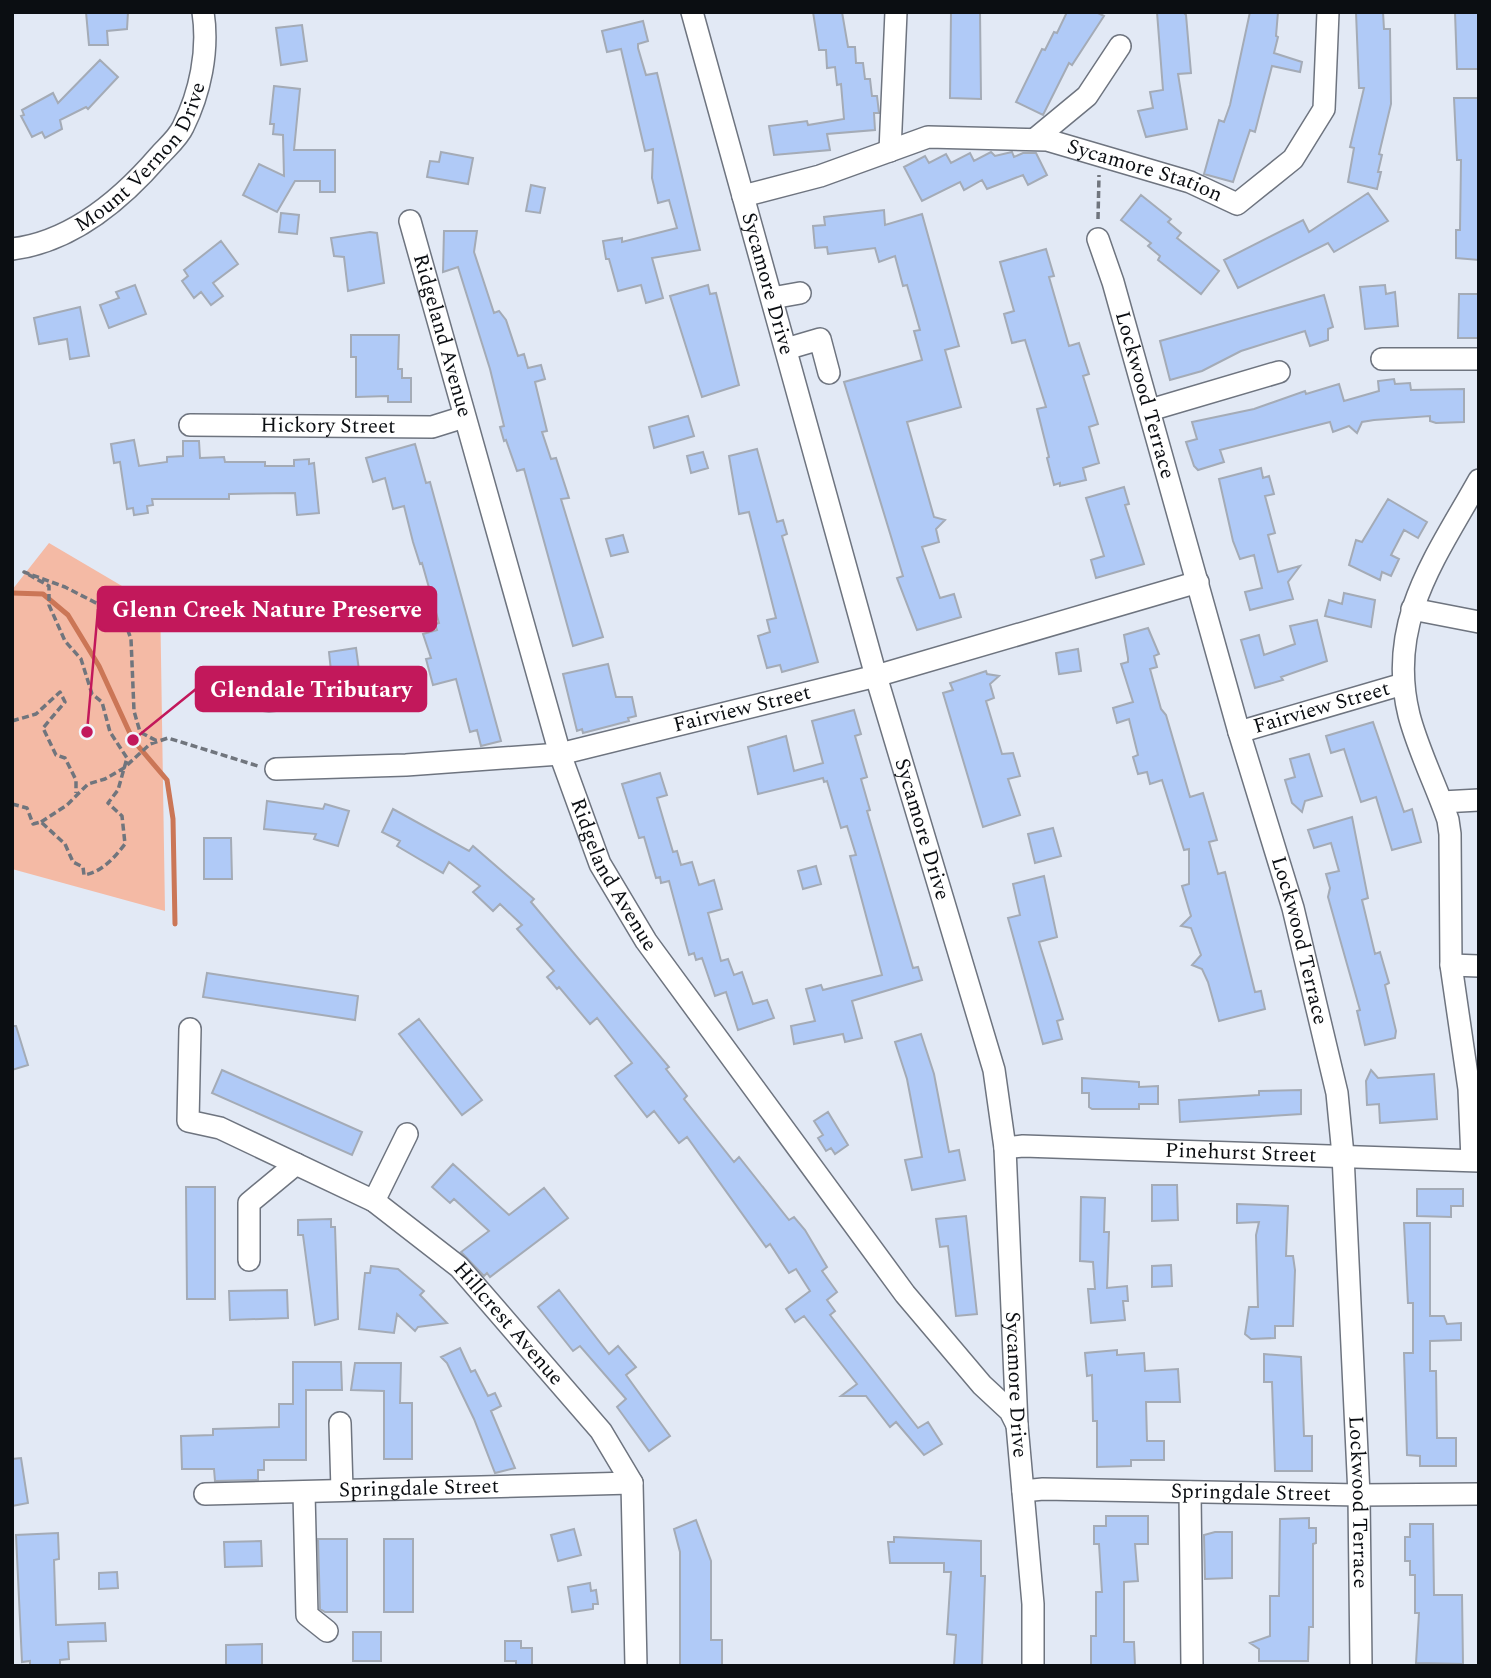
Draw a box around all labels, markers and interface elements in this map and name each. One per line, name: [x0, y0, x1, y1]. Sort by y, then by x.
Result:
street label: Mount Vernon Drive: [69, 79, 215, 241]
street label: Sycamore Station: [1063, 131, 1228, 211]
street label: Sycamore Drive: [732, 209, 802, 359]
street label: Ridgeland Avenue: [404, 250, 480, 421]
street label: Lockwood Terrace: [1106, 308, 1183, 483]
street label: Hickory Street: [260, 410, 396, 443]
callout: Glenn Creek Nature Preserve: [98, 587, 436, 631]
text: Glenn Creek Nature Preserve: [112, 593, 422, 628]
callout: Glendale Tributary: [196, 667, 426, 711]
text: Glendale Tributary: [210, 673, 413, 708]
street label: Fairview Street: [1249, 673, 1394, 743]
street label: Fairview Street: [670, 677, 814, 741]
street label: Sycamore Drive: [886, 754, 958, 904]
street label: Ridgeland Avenue: [561, 794, 665, 958]
street label: Lockwood Terrace: [1262, 852, 1336, 1028]
street label: Pinehurst Street: [1165, 1135, 1317, 1172]
street label: Hillcrest Avenue: [445, 1255, 571, 1393]
street label: Sycamore Drive: [996, 1311, 1036, 1459]
street label: Lockwood Terrace: [1339, 1415, 1376, 1589]
street label: Springdale Street: [339, 1470, 499, 1507]
street label: Springdale Street: [1171, 1475, 1331, 1510]

